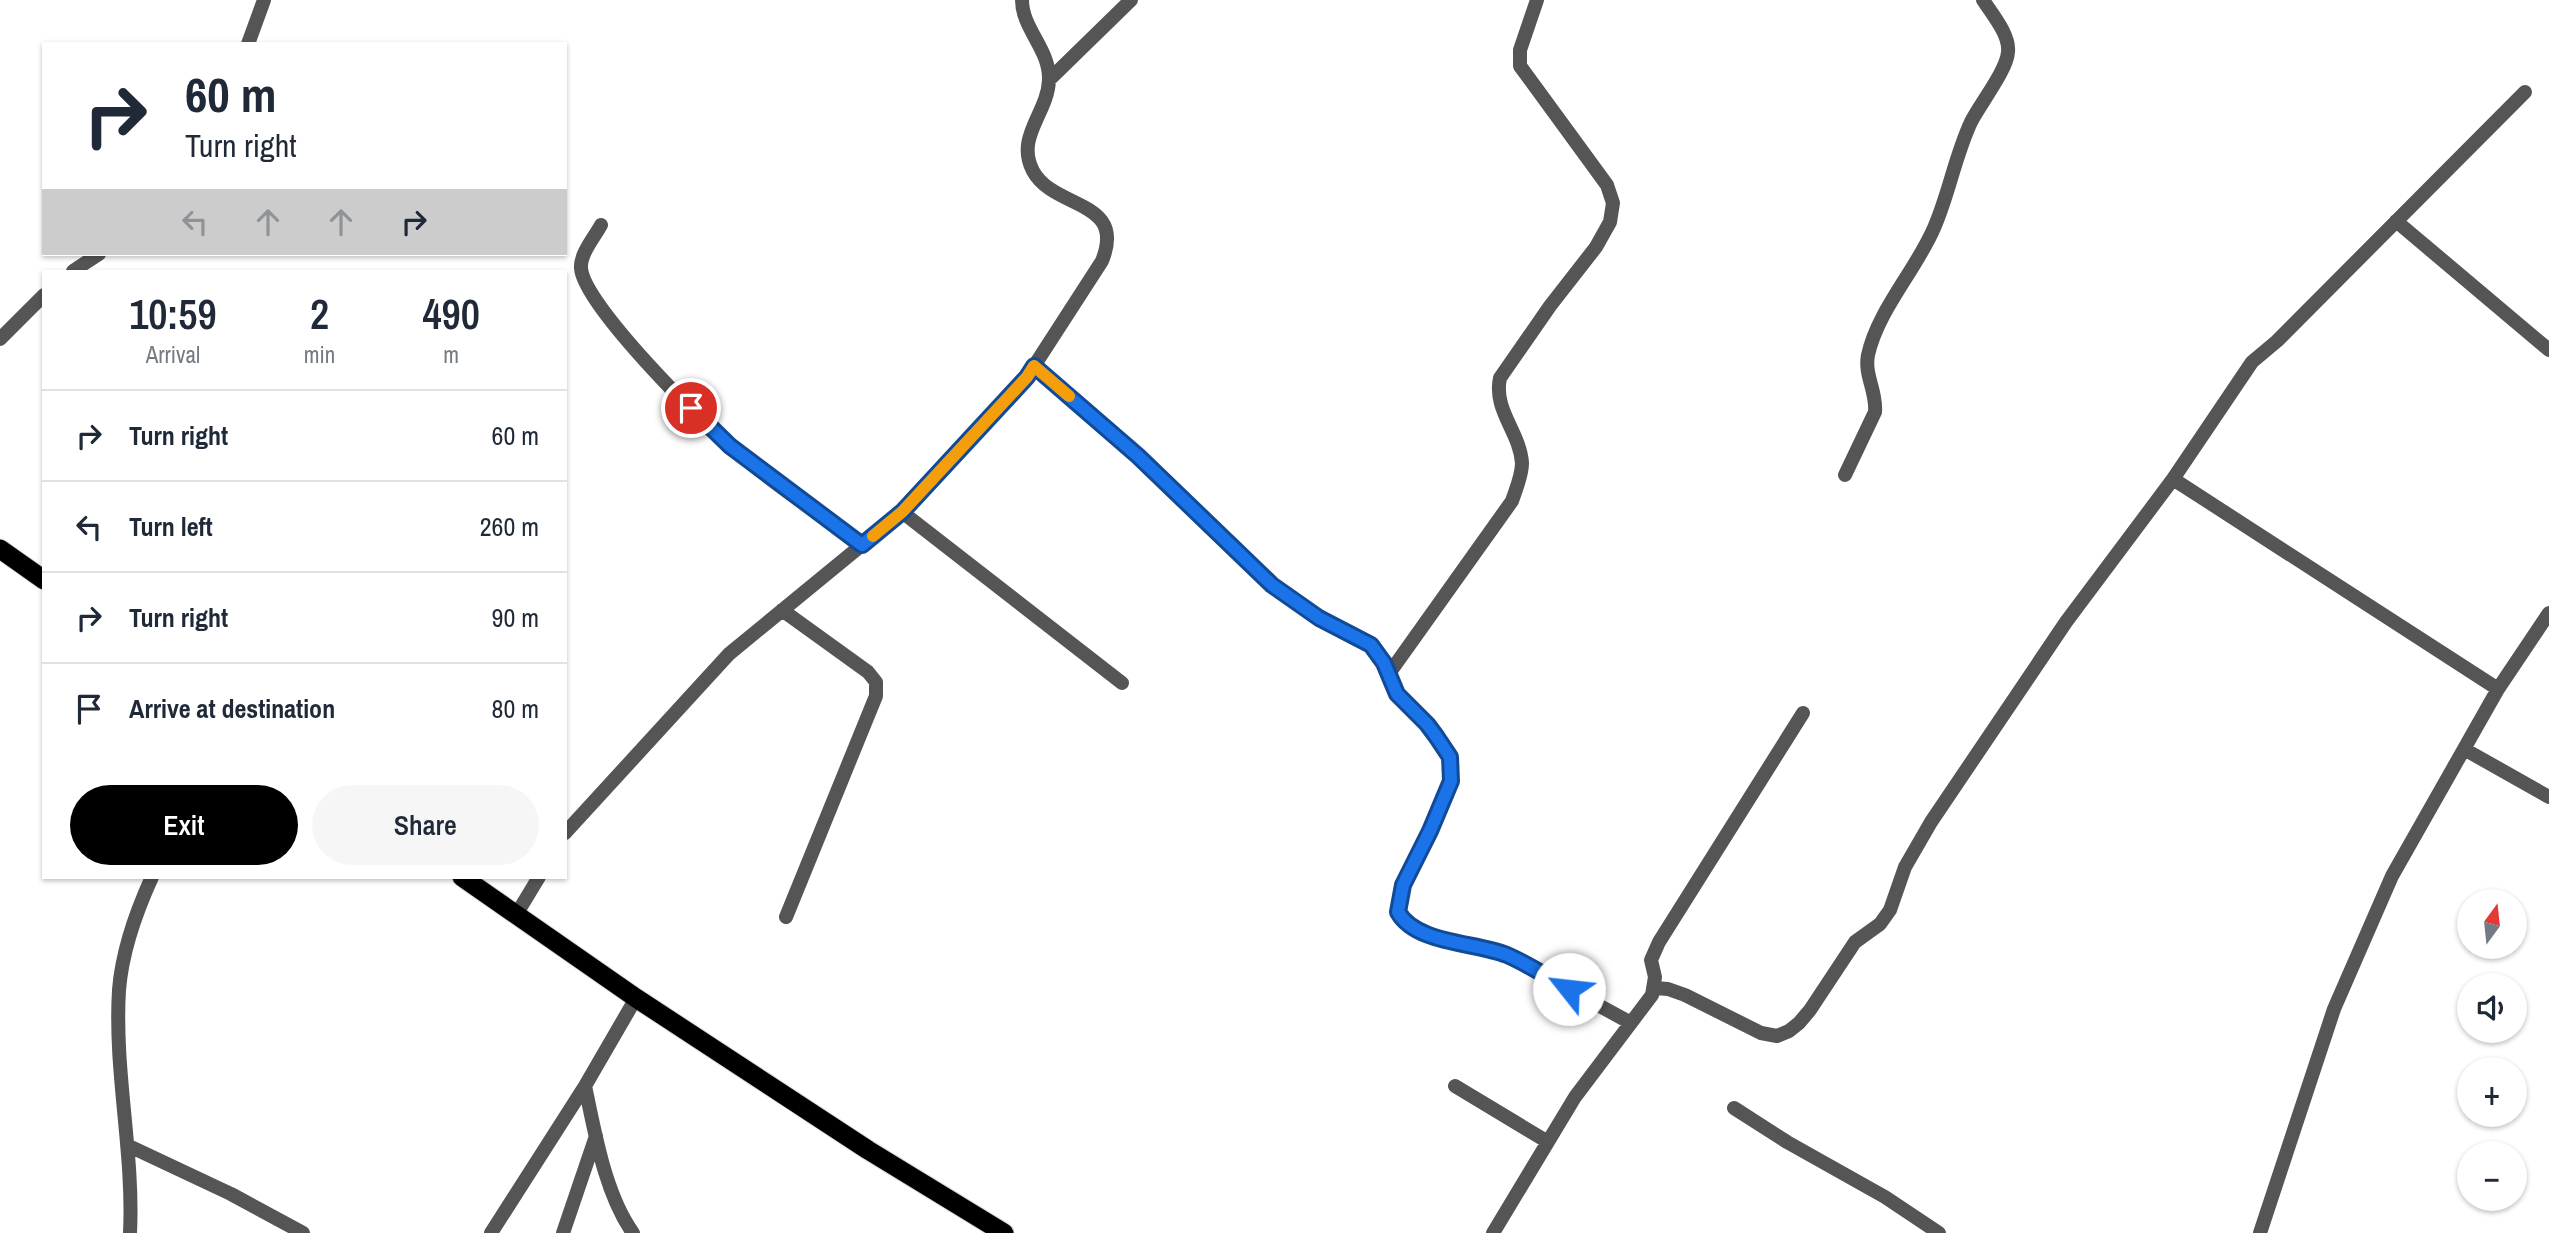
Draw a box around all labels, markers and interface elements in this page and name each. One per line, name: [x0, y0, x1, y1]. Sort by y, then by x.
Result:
text: 60 m: [185, 61, 277, 127]
icon: right: [70, 70, 161, 161]
text: Turn right: [185, 124, 297, 167]
icon: left: [176, 203, 214, 241]
icon: ahead: [249, 203, 287, 241]
icon: ahead: [322, 203, 360, 241]
icon: right: [395, 203, 433, 241]
text: 10:59: [129, 286, 217, 342]
text: 2: [310, 286, 329, 342]
text: 490: [422, 286, 480, 342]
text: Arrival: [146, 339, 200, 370]
text: min: [304, 339, 335, 370]
text: m: [443, 339, 459, 370]
pin: [661, 378, 721, 438]
icon: arrive: [672, 389, 710, 427]
icon: right: [70, 417, 108, 455]
text: Turn right: [129, 418, 228, 453]
text: 60 m: [492, 418, 539, 453]
icon: left: [70, 508, 108, 546]
text: Turn left: [129, 509, 213, 544]
text: 260 m: [480, 509, 539, 544]
icon: right: [70, 599, 108, 637]
text: Turn right: [129, 600, 228, 635]
text: 90 m: [492, 600, 539, 635]
icon: arrive: [70, 690, 108, 728]
text: Arrive at destination: [129, 691, 335, 726]
text: 80 m: [492, 691, 539, 726]
button: Exit: [70, 785, 298, 865]
button: Share: [312, 785, 539, 865]
north arrow: [2457, 889, 2527, 959]
map controls: [2457, 889, 2527, 1211]
position arrow: [1532, 952, 1606, 1026]
button: sound: [2457, 973, 2527, 1043]
button: +: [2457, 1057, 2527, 1127]
button: −: [2457, 1141, 2527, 1211]

